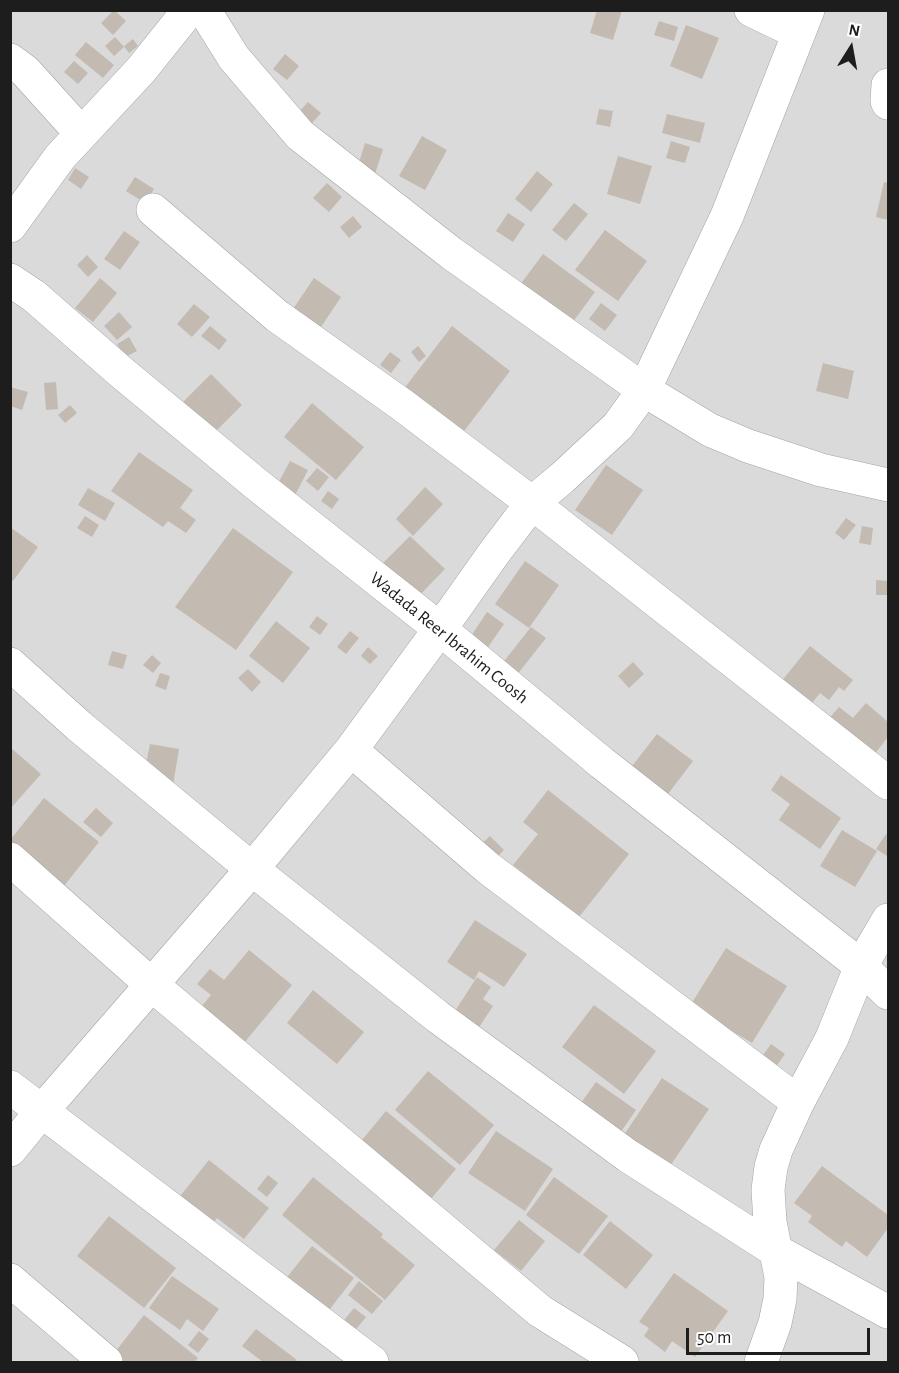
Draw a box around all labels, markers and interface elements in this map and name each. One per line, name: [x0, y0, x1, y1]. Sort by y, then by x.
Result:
north arrow: [821, 18, 881, 78]
text: N: [847, 21, 861, 39]
street label: Wadada Reer Ibrahim Coosh: [365, 567, 533, 709]
scale bar: [689, 1316, 874, 1354]
text: 50 m: [697, 1329, 731, 1347]

